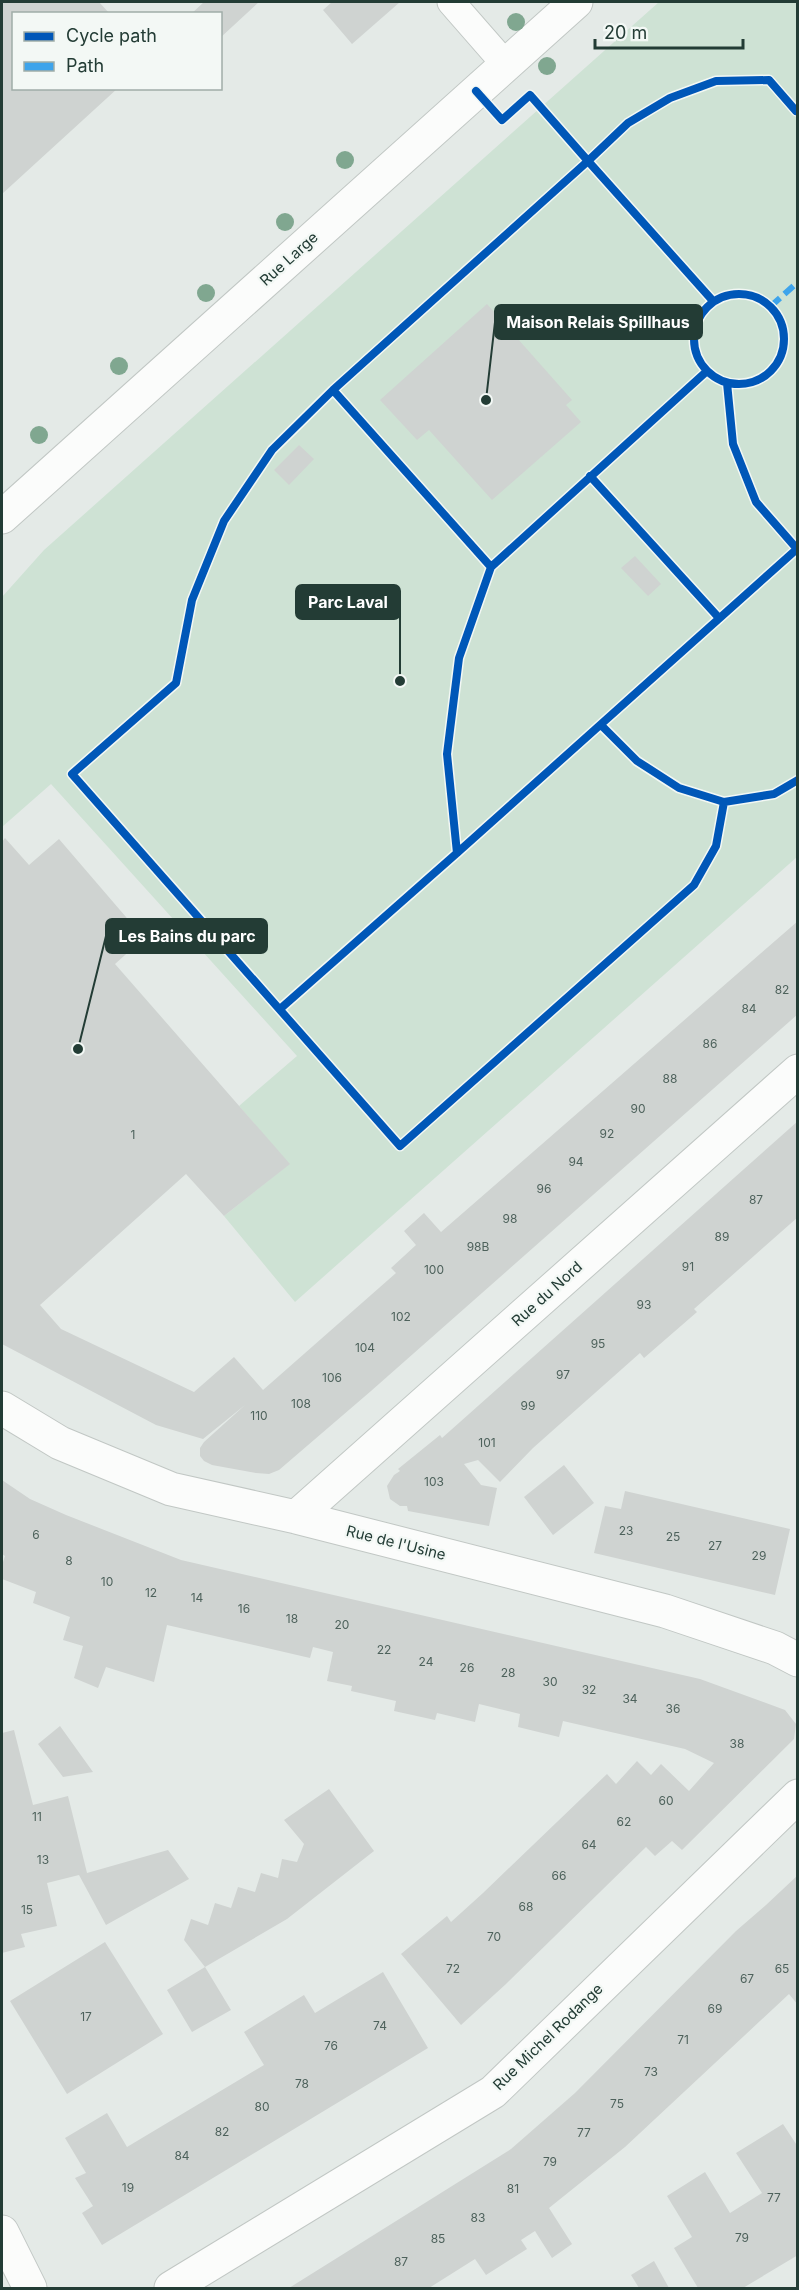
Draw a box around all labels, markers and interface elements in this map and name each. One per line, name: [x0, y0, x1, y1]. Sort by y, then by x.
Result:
legend: [12, 12, 222, 90]
scale bar: [595, 12, 744, 50]
text: 20 m: [604, 22, 647, 43]
text: Cycle path: [66, 25, 157, 46]
text: Path: [66, 55, 104, 76]
street label: Rue Large: [256, 228, 322, 290]
callout: Maison Relais Spillhaus: [495, 305, 702, 339]
text: Maison Relais Spillhaus: [506, 312, 690, 332]
callout: Parc Laval: [296, 585, 400, 619]
text: Parc Laval: [308, 592, 388, 612]
callout: Les Bains du parc: [106, 919, 267, 953]
text: Les Bains du parc: [118, 926, 256, 946]
house number: 82: [775, 982, 789, 997]
house number: 84: [741, 1001, 757, 1016]
house number: 86: [703, 1036, 717, 1051]
house number: 88: [663, 1071, 677, 1086]
house number: 90: [630, 1101, 646, 1116]
house number: 92: [600, 1126, 614, 1141]
house number: 1: [131, 1127, 135, 1142]
house number: 94: [568, 1154, 584, 1169]
house number: 96: [537, 1181, 551, 1196]
house number: 87: [749, 1192, 763, 1207]
house number: 98: [503, 1211, 517, 1226]
house number: 89: [715, 1229, 729, 1244]
house number: 98B: [467, 1239, 490, 1254]
street label: Rue du Nord: [507, 1257, 586, 1330]
house number: 91: [682, 1259, 694, 1274]
house number: 100: [424, 1262, 444, 1277]
house number: 93: [637, 1297, 651, 1312]
house number: 102: [391, 1309, 411, 1324]
house number: 95: [591, 1336, 605, 1351]
house number: 104: [355, 1340, 375, 1355]
house number: 97: [556, 1367, 570, 1382]
house number: 106: [322, 1370, 342, 1385]
house number: 108: [291, 1396, 311, 1411]
house number: 99: [521, 1398, 535, 1413]
house number: 110: [250, 1408, 268, 1423]
house number: 101: [478, 1435, 496, 1450]
house number: 103: [424, 1474, 444, 1489]
street label: Rue de l'Usine: [344, 1521, 448, 1564]
house number: 23: [619, 1523, 633, 1538]
house number: 6: [32, 1527, 40, 1542]
house number: 25: [666, 1529, 680, 1544]
house number: 27: [708, 1538, 722, 1553]
house number: 29: [752, 1548, 766, 1563]
house number: 8: [65, 1553, 73, 1568]
house number: 10: [101, 1574, 113, 1589]
house number: 12: [145, 1585, 157, 1600]
house number: 14: [191, 1590, 204, 1605]
house number: 16: [238, 1601, 250, 1616]
house number: 18: [286, 1611, 298, 1626]
house number: 20: [335, 1617, 349, 1632]
house number: 22: [377, 1642, 391, 1657]
house number: 24: [419, 1654, 434, 1669]
house number: 26: [460, 1660, 474, 1675]
house number: 28: [501, 1665, 515, 1680]
house number: 30: [543, 1674, 557, 1689]
house number: 32: [582, 1682, 596, 1697]
house number: 34: [622, 1691, 638, 1706]
house number: 36: [666, 1701, 680, 1716]
house number: 38: [730, 1736, 744, 1751]
house number: 60: [658, 1793, 674, 1808]
house number: 11: [32, 1809, 42, 1824]
house number: 62: [617, 1814, 631, 1829]
house number: 64: [581, 1837, 597, 1852]
house number: 13: [37, 1852, 49, 1867]
house number: 66: [552, 1868, 566, 1883]
house number: 68: [519, 1899, 533, 1914]
house number: 15: [21, 1902, 33, 1917]
house number: 70: [487, 1929, 501, 1944]
house number: 72: [446, 1961, 460, 1976]
house number: 65: [775, 1961, 789, 1976]
house number: 67: [740, 1971, 754, 1986]
street label: Rue Michel Rodange: [489, 1979, 607, 2094]
house number: 69: [708, 2001, 722, 2016]
house number: 17: [80, 2009, 92, 2024]
house number: 74: [373, 2018, 387, 2033]
house number: 71: [677, 2032, 689, 2047]
house number: 76: [324, 2038, 338, 2053]
house number: 73: [644, 2064, 658, 2079]
house number: 78: [295, 2076, 309, 2091]
house number: 75: [610, 2096, 624, 2111]
house number: 80: [255, 2099, 270, 2114]
house number: 82: [215, 2124, 229, 2139]
house number: 77: [577, 2125, 591, 2140]
house number: 84: [174, 2148, 190, 2163]
house number: 79: [543, 2154, 557, 2169]
house number: 19: [122, 2180, 134, 2195]
house number: 81: [507, 2181, 519, 2196]
house number: 77: [767, 2190, 781, 2205]
house number: 83: [471, 2210, 485, 2225]
house number: 79: [735, 2230, 749, 2245]
house number: 85: [431, 2231, 445, 2246]
house number: 87: [394, 2254, 408, 2269]

